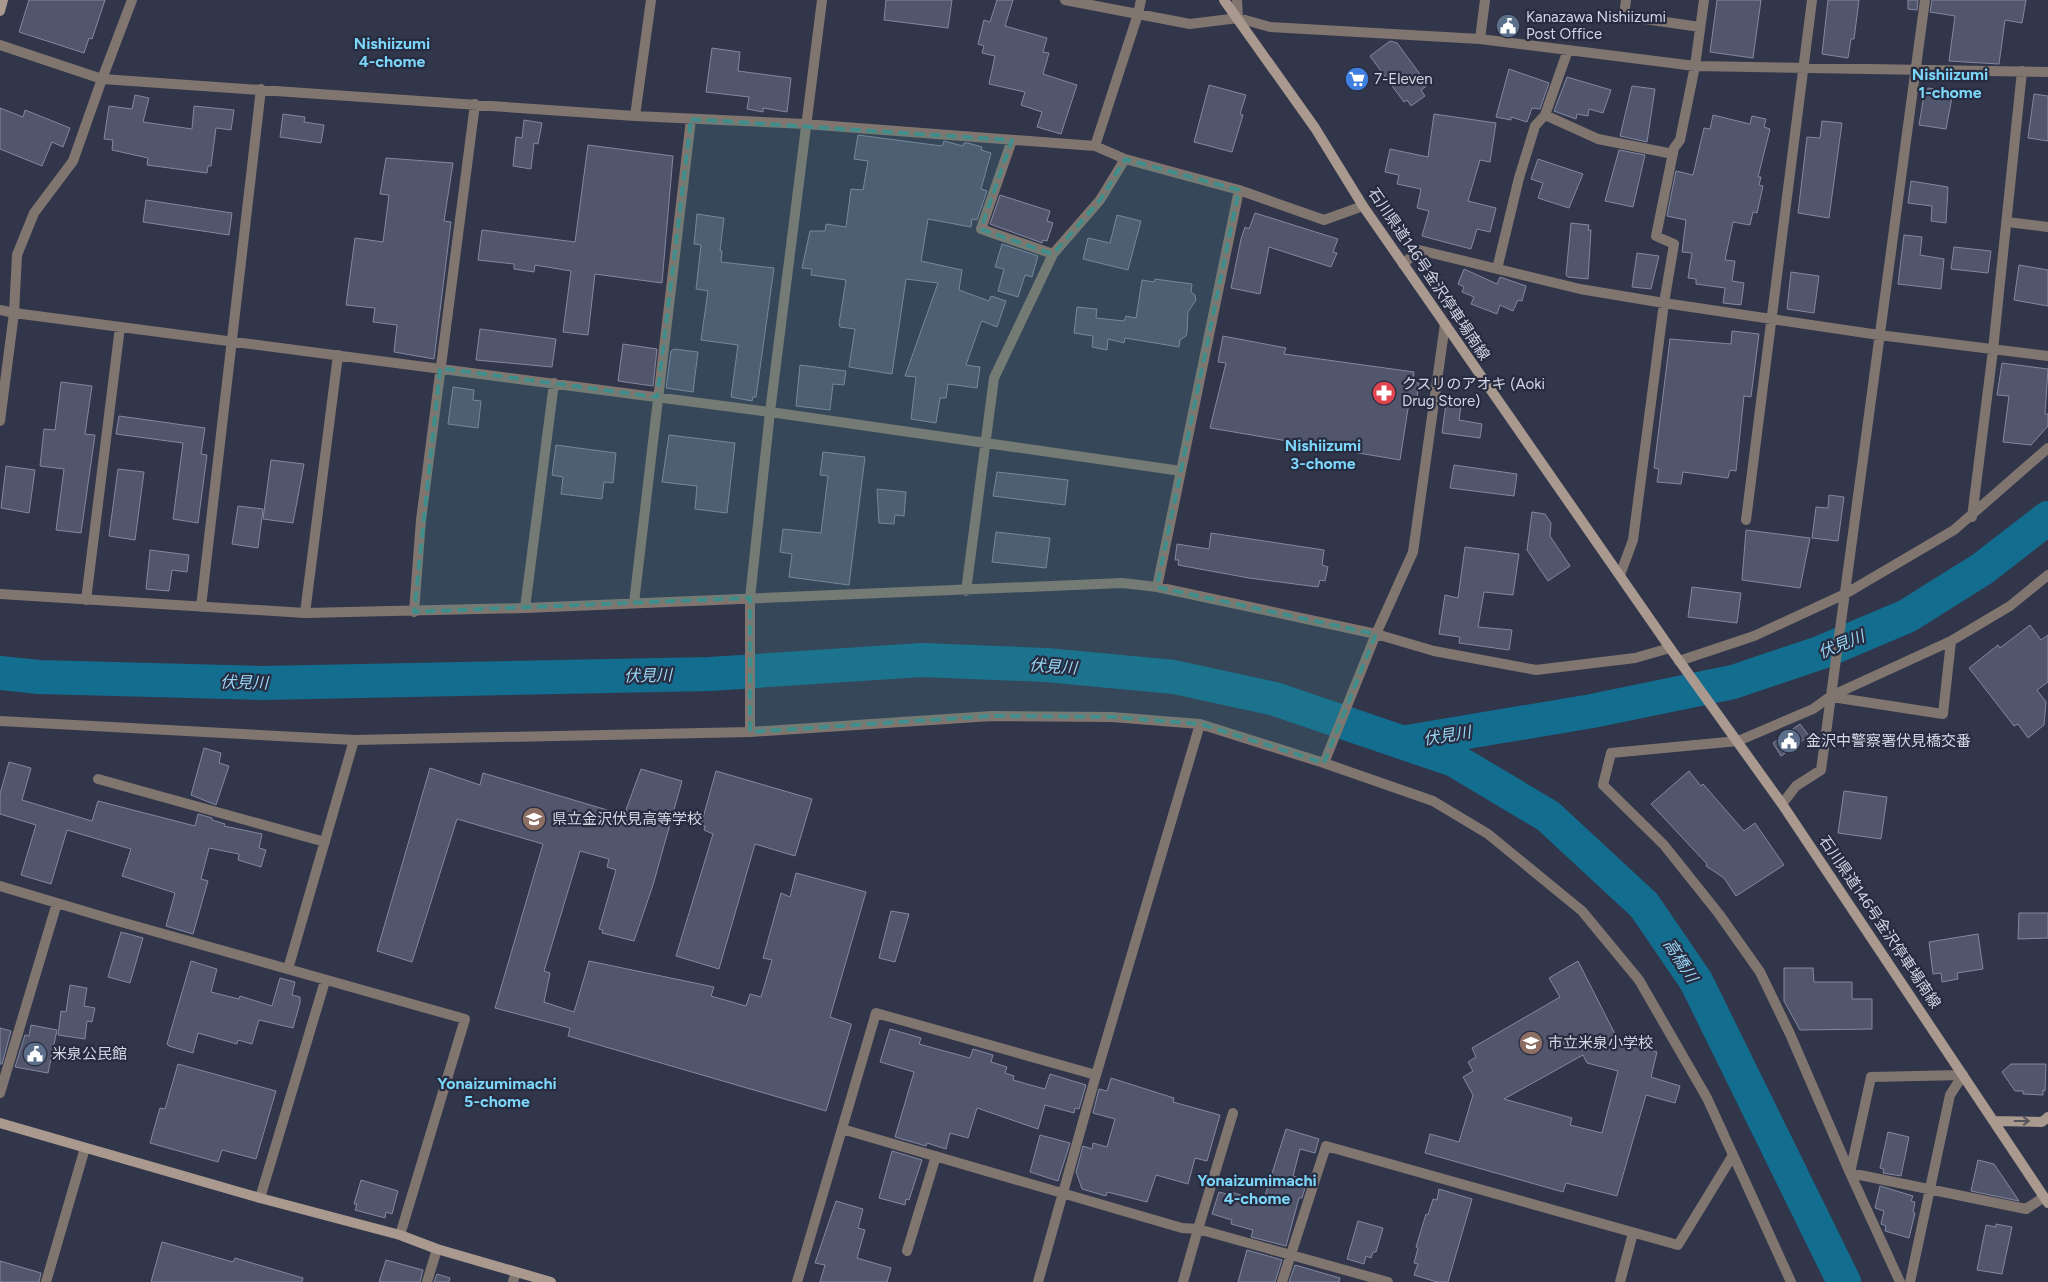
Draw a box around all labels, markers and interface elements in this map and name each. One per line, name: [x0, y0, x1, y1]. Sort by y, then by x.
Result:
place label: Kanazawa Nishiizumi Post Office: [1526, 8, 1666, 43]
public building icon: Kanazawa Nishiizumi Post Office: [1495, 13, 1521, 39]
district label: Nishiizumi 4-chome: [354, 34, 430, 71]
district label: Nishiizumi 1-chome: [1912, 65, 1988, 102]
supermarket icon: 7-Eleven: [1344, 66, 1370, 92]
place label: 7-Eleven: [1374, 70, 1433, 88]
street label: 石川県道146号金沢停車場南線: [1364, 184, 1494, 364]
place label: クスリのアオキ (Aoki Drug Store): [1402, 375, 1545, 410]
pharmacy icon: クスリのアオキ (Aoki Drug Store): [1371, 380, 1397, 406]
district label: Nishiizumi 3-chome: [1285, 436, 1361, 473]
water label: 伏見川: [1815, 626, 1869, 662]
water label: 伏見川: [1028, 655, 1080, 678]
water label: 伏見川: [624, 666, 674, 685]
water label: 伏見川: [220, 673, 270, 692]
water label: 伏見川: [1422, 722, 1474, 749]
public building icon: 金沢中警察署伏見橋交番: [1776, 728, 1802, 754]
place label: 金沢中警察署伏見橋交番: [1806, 732, 1971, 750]
school or university icon: 県立金沢伏見高等学校: [521, 806, 547, 832]
place label: 県立金沢伏見高等学校: [552, 810, 702, 828]
street label: 石川県道146号金沢停車場南線: [1815, 832, 1945, 1012]
water label: 高橋川: [1660, 935, 1703, 987]
school or university icon: 市立米泉小学校: [1518, 1030, 1544, 1056]
place label: 市立米泉小学校: [1548, 1034, 1653, 1052]
public building icon: 米泉公民館: [22, 1041, 48, 1067]
place label: 米泉公民館: [52, 1045, 127, 1063]
district label: Yonaizumimachi 5-chome: [437, 1074, 557, 1111]
one-way arrow: [2013, 1116, 2029, 1126]
district label: Yonaizumimachi 4-chome: [1197, 1171, 1317, 1208]

